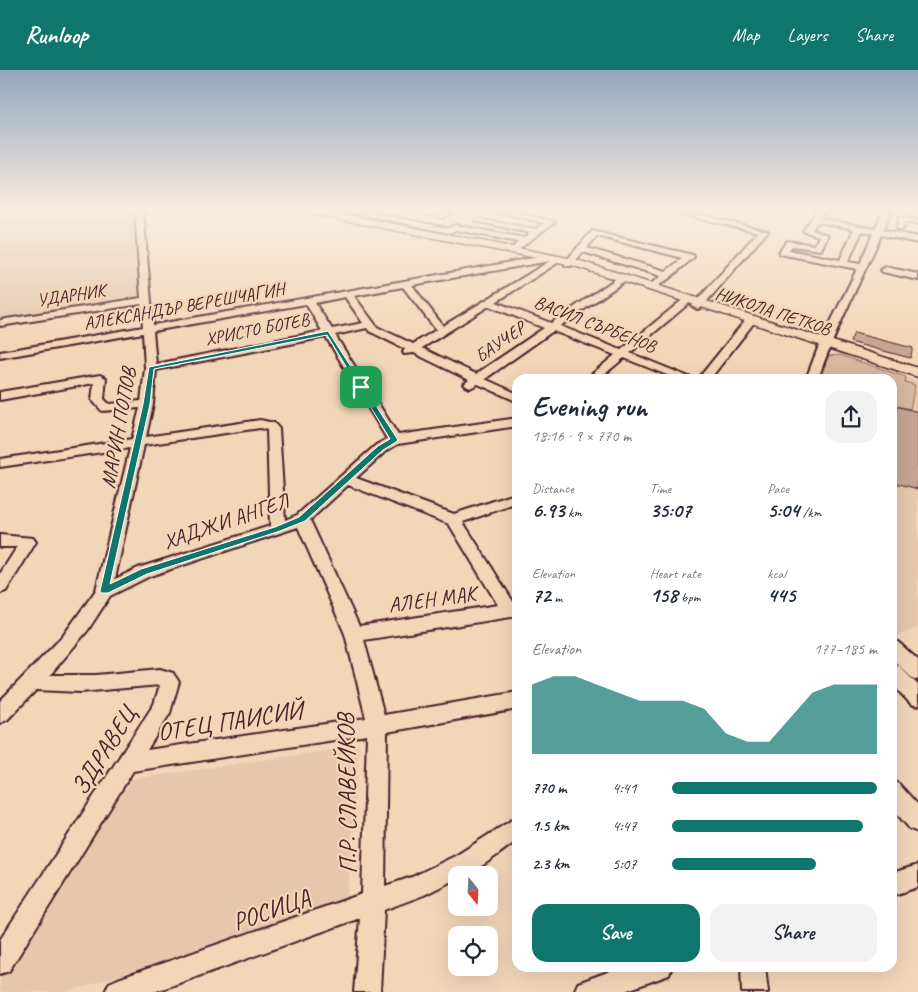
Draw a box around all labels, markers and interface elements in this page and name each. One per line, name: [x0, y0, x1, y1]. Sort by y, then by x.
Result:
text: Runloop: [25, 20, 88, 50]
text: Map: [732, 24, 760, 46]
text: Layers: [788, 24, 827, 46]
text: Share: [855, 24, 893, 46]
street label: АЛЕКСАНДЪР ВЕРЕШЧАГИН: [82, 277, 289, 334]
street label: УДАРНИК: [35, 278, 111, 311]
street label: НИКОЛА ПЕТКОВ: [713, 282, 835, 340]
street label: ВАСИЛ СЪРБЕНОВ: [531, 291, 661, 358]
street label: ХРИСТО БОТЕВ: [203, 308, 312, 350]
street label: БАУЧЕР: [471, 315, 531, 367]
street label: МАРИН ПОПОВ: [95, 363, 142, 490]
pin: [340, 366, 382, 408]
icon: arrive: [347, 373, 375, 401]
text: Evening run: [532, 389, 647, 424]
button: share: [825, 391, 877, 443]
text: 18:16 · 9 × 770 m: [532, 426, 631, 446]
text: Distance: [532, 480, 574, 497]
text: Time: [650, 480, 671, 497]
text: Pace: [767, 480, 789, 497]
street label: ХАДЖИ АНГЕЛ: [160, 487, 293, 555]
text: 6.93: [532, 497, 565, 523]
text: 35:07: [650, 497, 691, 523]
text: 5:04: [767, 497, 800, 523]
text: km: [565, 504, 582, 521]
text: /km: [800, 504, 821, 521]
text: Elevation: [532, 565, 575, 582]
text: Heart rate: [650, 565, 701, 582]
text: kcal: [767, 565, 786, 582]
street label: АЛЕН МАК: [387, 579, 482, 618]
text: 72: [532, 582, 551, 608]
text: 158: [650, 582, 678, 608]
text: 445: [767, 582, 795, 608]
text: m: [551, 589, 562, 606]
text: bpm: [678, 589, 700, 606]
text: Elevation: [532, 639, 581, 659]
text: 177–185 m: [814, 639, 877, 659]
street label: ОТЕЦ ПАИСИЙ: [155, 693, 309, 748]
street label: ЗДРАВЕЦ: [64, 698, 145, 801]
street label: П.Р. СЛАВЕЙКОВ: [330, 711, 364, 874]
text: 770 m: [532, 778, 566, 798]
text: 4:41: [612, 778, 637, 798]
text: 1.5 km: [532, 816, 569, 836]
text: 4:47: [612, 816, 637, 836]
text: 2.3 km: [532, 854, 569, 874]
text: 5:07: [612, 854, 637, 874]
north arrow: [448, 866, 498, 916]
map controls: [448, 866, 498, 976]
street label: РОСИЦА: [228, 882, 315, 938]
button: Save: [532, 904, 700, 962]
button: Share: [710, 904, 877, 962]
button: locate: [448, 926, 498, 976]

